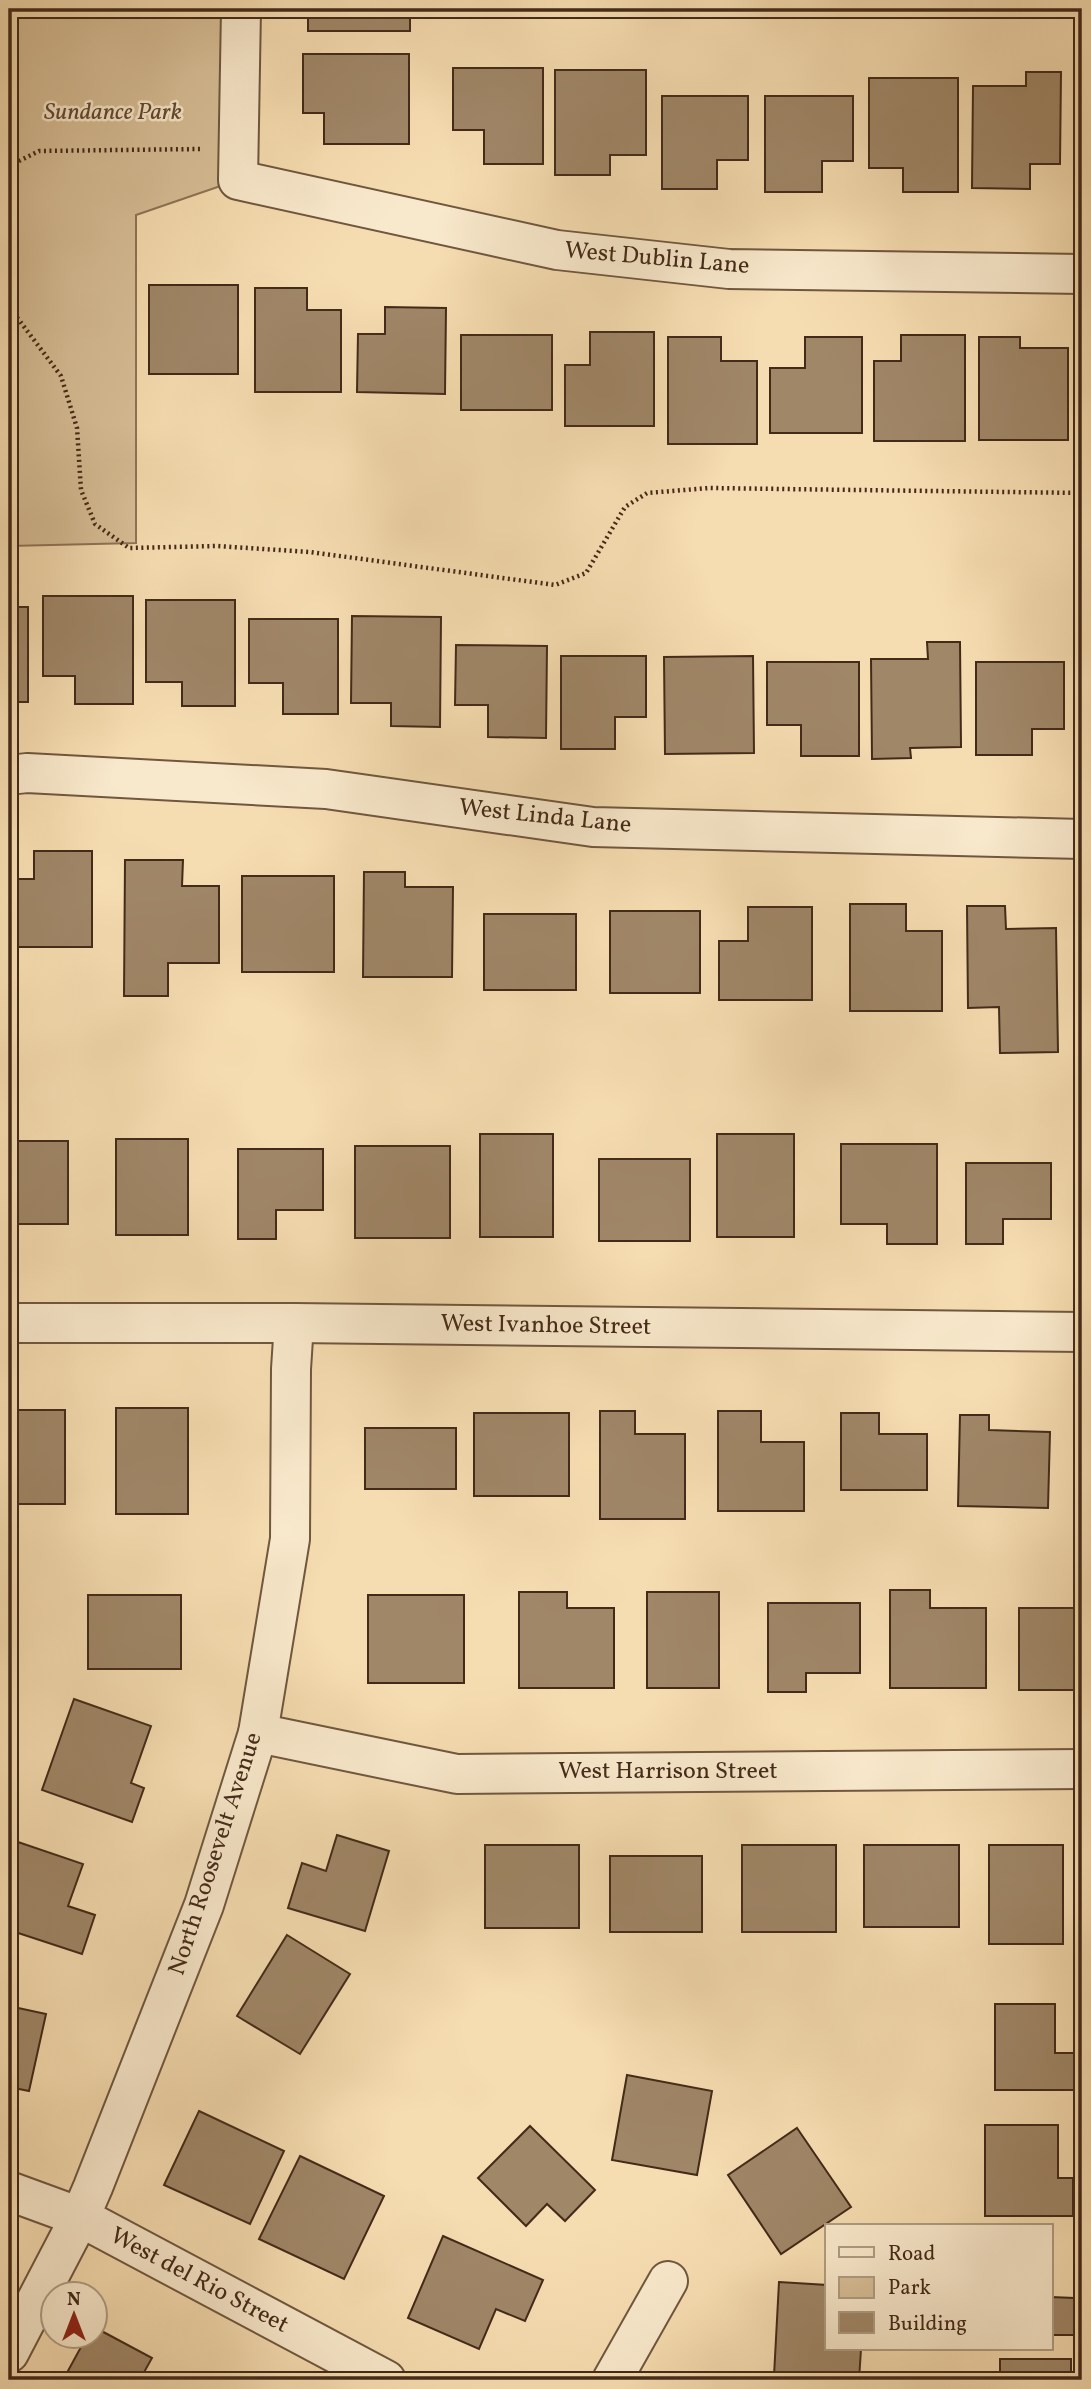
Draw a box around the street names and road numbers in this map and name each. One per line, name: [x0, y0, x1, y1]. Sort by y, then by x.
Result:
street label: West Dublin Lane: [563, 234, 751, 284]
street label: West Linda Lane: [457, 791, 633, 843]
street label: West Ivanhoe Street: [440, 1307, 652, 1345]
street label: North Roosevelt Avenue: [161, 1728, 271, 1980]
street label: West Harrison Street: [558, 1755, 778, 1789]
street label: West del Rio Street: [104, 2220, 294, 2342]

